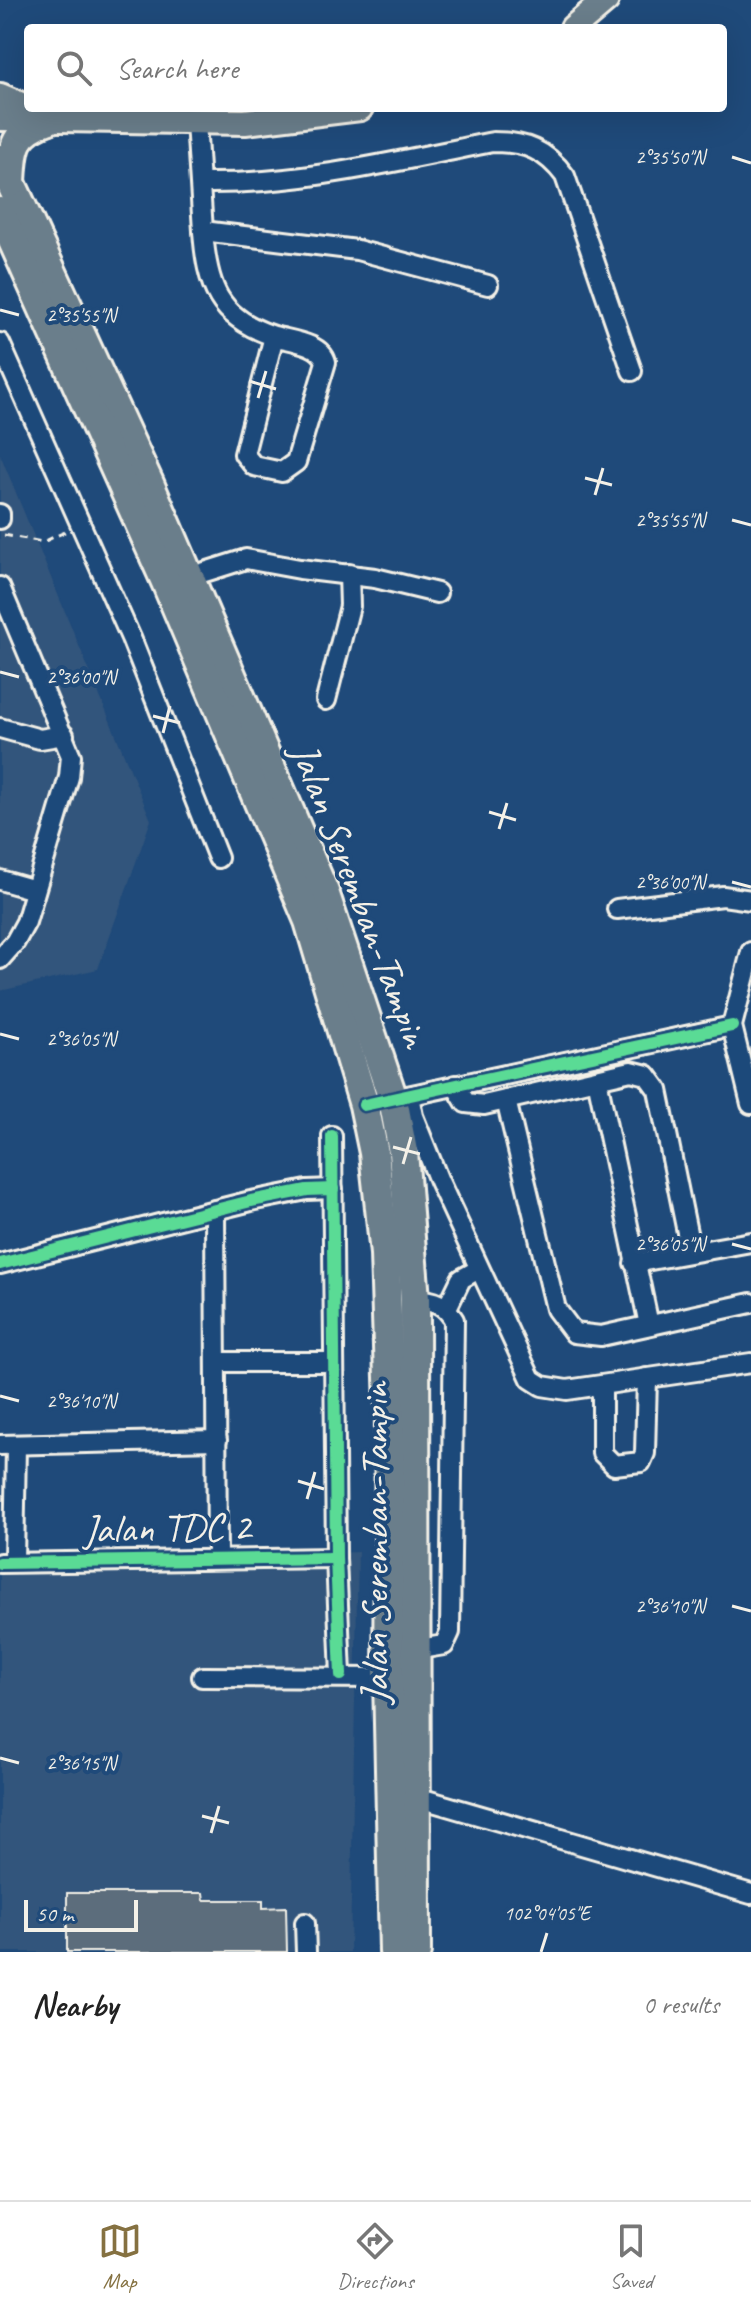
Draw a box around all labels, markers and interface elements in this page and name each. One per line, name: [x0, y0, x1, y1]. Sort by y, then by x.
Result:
search box: [24, 24, 727, 112]
icon: search: [52, 46, 96, 90]
text: Search here: [116, 49, 238, 87]
text: 2°35'50"N: [635, 145, 708, 170]
text: 2°35'55"N: [46, 303, 119, 328]
text: 2°35'55"N: [635, 508, 708, 533]
text: 2°36'00"N: [46, 665, 119, 690]
street label: Jalan Seremban-Tampin: [278, 734, 442, 1056]
text: 2°36'00"N: [635, 870, 708, 895]
text: 2°36'05"N: [46, 1027, 119, 1052]
text: 2°36'05"N: [635, 1232, 708, 1257]
street label: Jalan Seremban-Tampin: [350, 1380, 400, 1706]
text: 2°36'10"N: [46, 1389, 119, 1414]
street label: Jalan TDC 2: [81, 1501, 254, 1554]
text: 2°36'10"N: [635, 1594, 708, 1619]
text: 2°36'15"N: [46, 1751, 119, 1776]
scale bar: [24, 1896, 138, 1932]
text: 50 m: [36, 1900, 73, 1928]
text: 102°04'05"E: [504, 1901, 593, 1926]
text: Nearby: [32, 1983, 118, 2026]
text: 0 results: [643, 1988, 719, 2021]
tab: Map: [98, 2219, 142, 2295]
tab: Directions: [337, 2219, 414, 2295]
tab: Saved: [609, 2219, 653, 2295]

